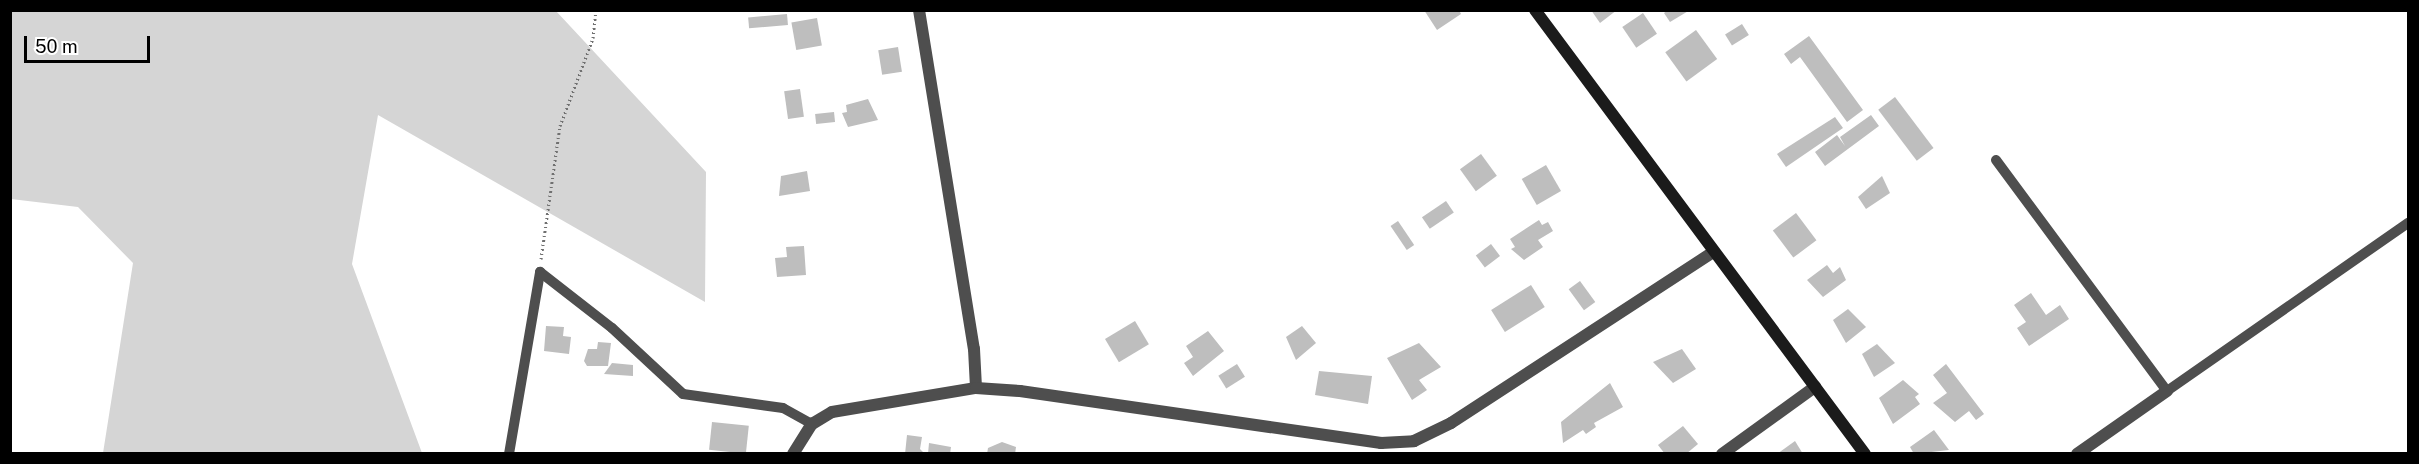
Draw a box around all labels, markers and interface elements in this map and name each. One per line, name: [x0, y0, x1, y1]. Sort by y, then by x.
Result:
scale bar: [27, 24, 153, 62]
text: 50 m: [35, 36, 78, 57]

